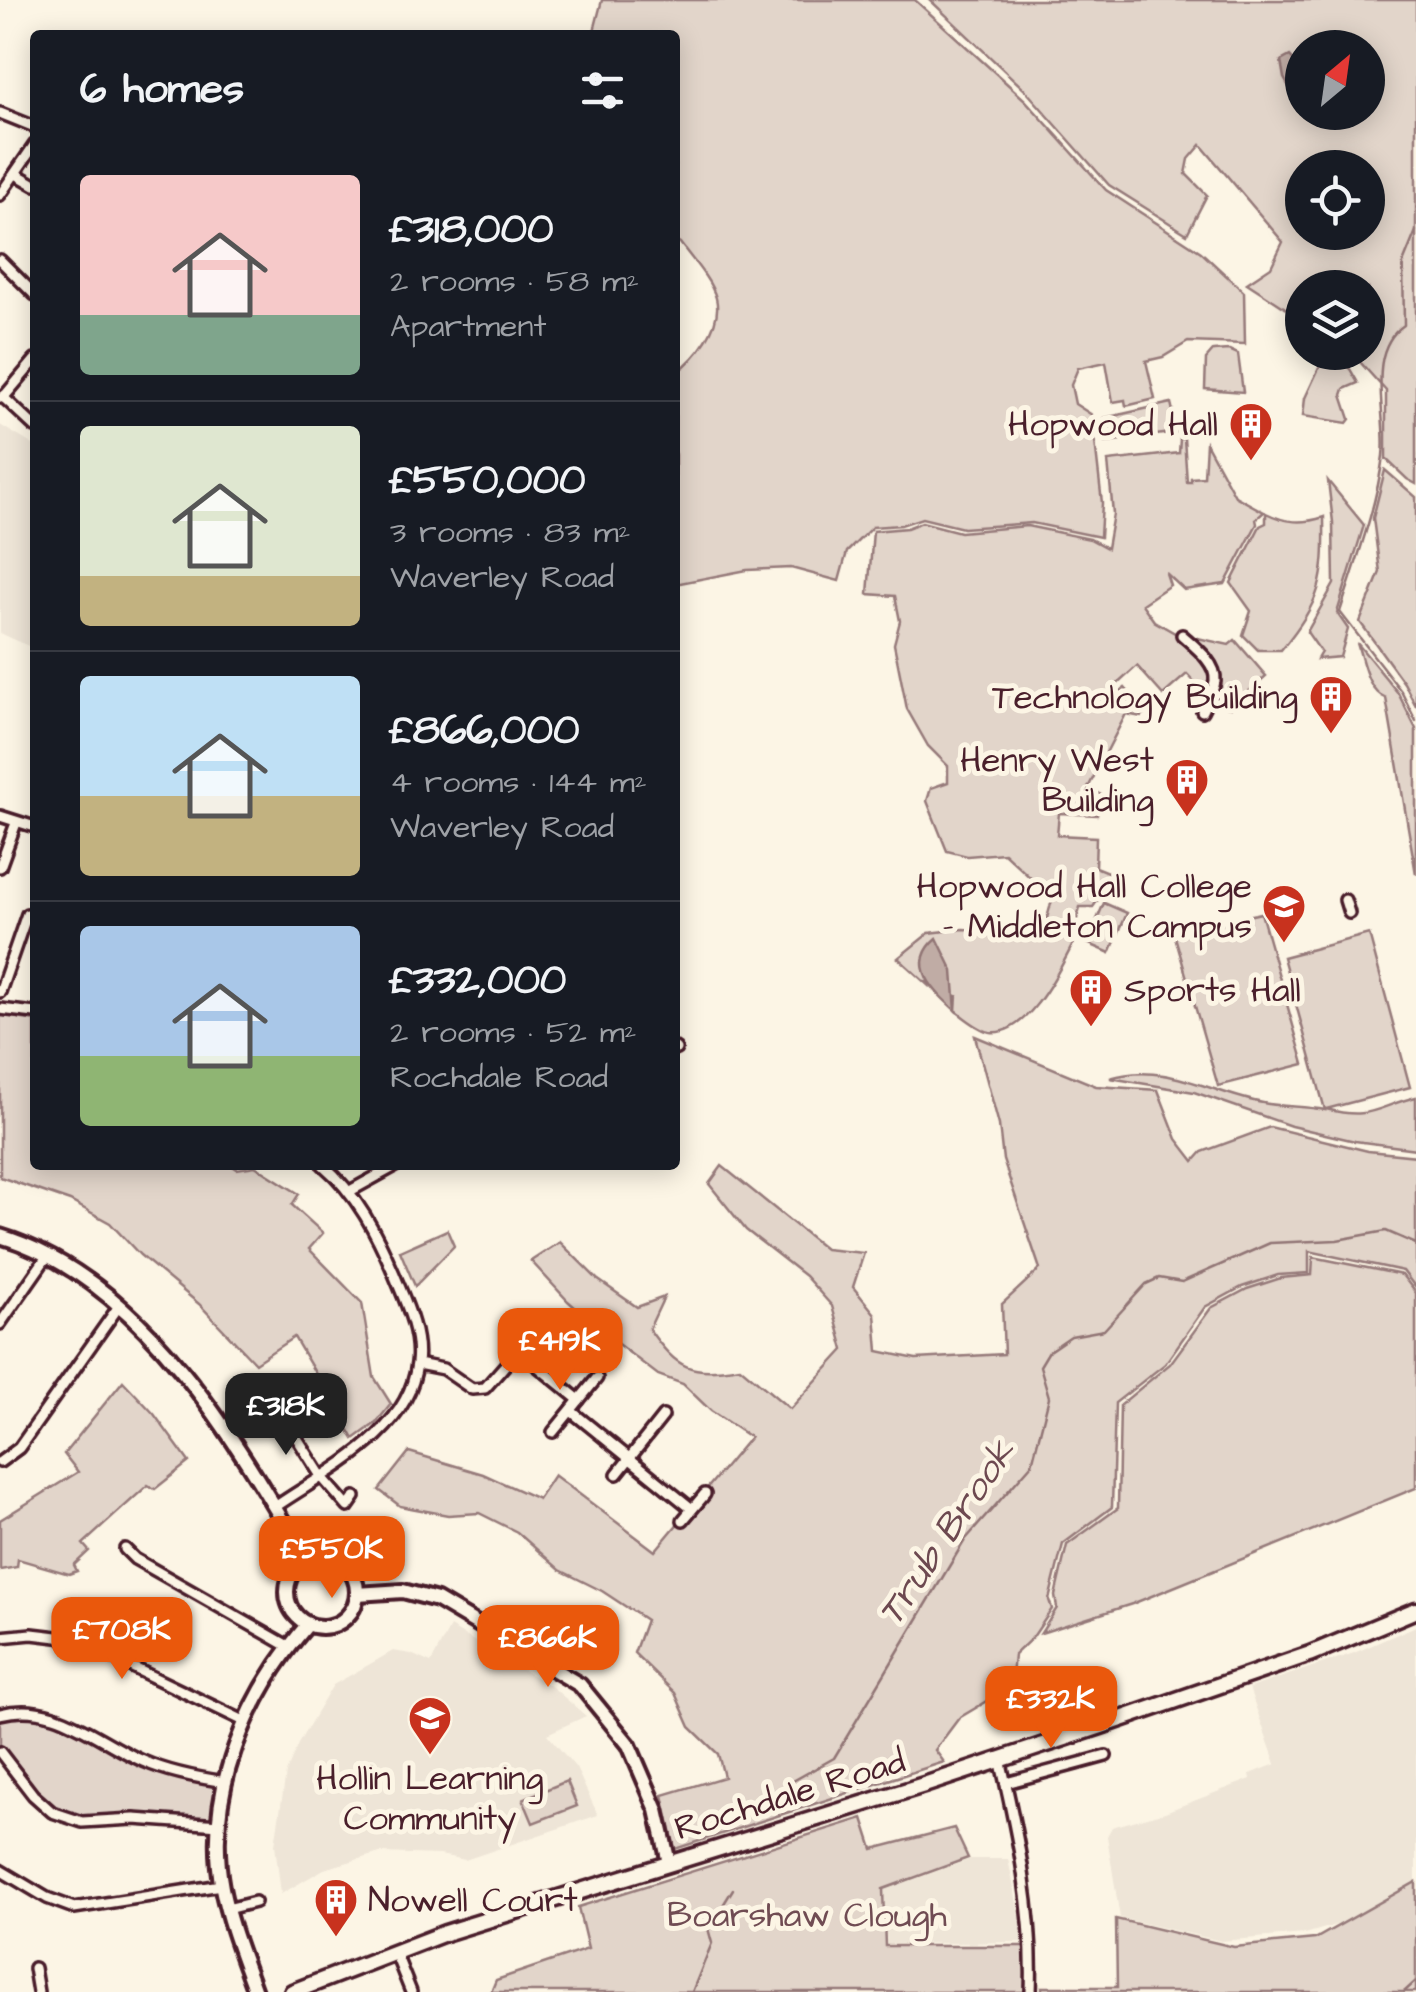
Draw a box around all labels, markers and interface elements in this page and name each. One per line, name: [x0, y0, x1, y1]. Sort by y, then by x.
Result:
north arrow: [1285, 30, 1385, 130]
map controls: [1285, 30, 1385, 370]
text: 6 homes: [80, 61, 244, 119]
icon: filters: [575, 63, 630, 118]
button: locate: [1285, 150, 1385, 250]
text: £318,000: [390, 201, 554, 259]
icon: home: [160, 215, 280, 335]
text: 2 rooms · 58 m²: [390, 259, 639, 304]
button: layers: [1285, 270, 1385, 370]
text: Apartment: [390, 304, 546, 349]
place label: Hopwood Hall: [1008, 400, 1218, 449]
building icon: Hopwood Hall: [1228, 401, 1274, 462]
text: £550,000: [390, 452, 586, 510]
icon: home: [160, 466, 280, 586]
text: 3 rooms · 83 m²: [390, 510, 631, 555]
text: Waverley Road: [390, 555, 614, 600]
place label: Technology Building: [992, 673, 1298, 724]
building icon: Technology Building: [1308, 674, 1354, 735]
text: £866,000: [390, 702, 580, 760]
icon: home: [160, 716, 280, 836]
place label: Henry West Building: [960, 736, 1154, 827]
building icon: Henry West Building: [1164, 757, 1210, 818]
text: 4 rooms · 144 m²: [390, 760, 647, 805]
text: Waverley Road: [390, 805, 614, 850]
place label: Hopwood Hall College - Middleton Campus: [917, 862, 1252, 951]
school or university icon: Hopwood Hall College - Middleton Campus: [1261, 883, 1307, 944]
text: £332,000: [390, 952, 566, 1010]
icon: home: [160, 966, 280, 1086]
place label: Sports Hall: [1124, 966, 1301, 1015]
building icon: Sports Hall: [1068, 967, 1114, 1028]
text: 2 rooms · 52 m²: [390, 1010, 637, 1055]
text: Rochdale Road: [390, 1055, 608, 1100]
pin: £419K: [490, 1308, 630, 1393]
text: £419K: [520, 1318, 600, 1363]
pin: £318K: [216, 1373, 356, 1458]
text: £318K: [247, 1383, 325, 1428]
water label: Trub Brook: [865, 1429, 1029, 1636]
pin: £550K: [262, 1516, 402, 1601]
text: £550K: [281, 1526, 383, 1571]
pin: £708K: [52, 1597, 192, 1682]
pin: £866K: [478, 1605, 618, 1690]
text: £708K: [73, 1607, 171, 1652]
text: £866K: [499, 1615, 597, 1660]
pin: £332K: [981, 1666, 1121, 1751]
text: £332K: [1007, 1676, 1095, 1721]
school or university icon: Hollin Learning Community: [407, 1695, 453, 1756]
street label: Rochdale Road: [669, 1737, 911, 1853]
place label: Hollin Learning Community: [316, 1754, 544, 1844]
place label: Nowell Court: [368, 1876, 578, 1925]
building icon: Nowell Court: [313, 1877, 359, 1938]
park label: Boarshaw Clough: [667, 1891, 947, 1942]

